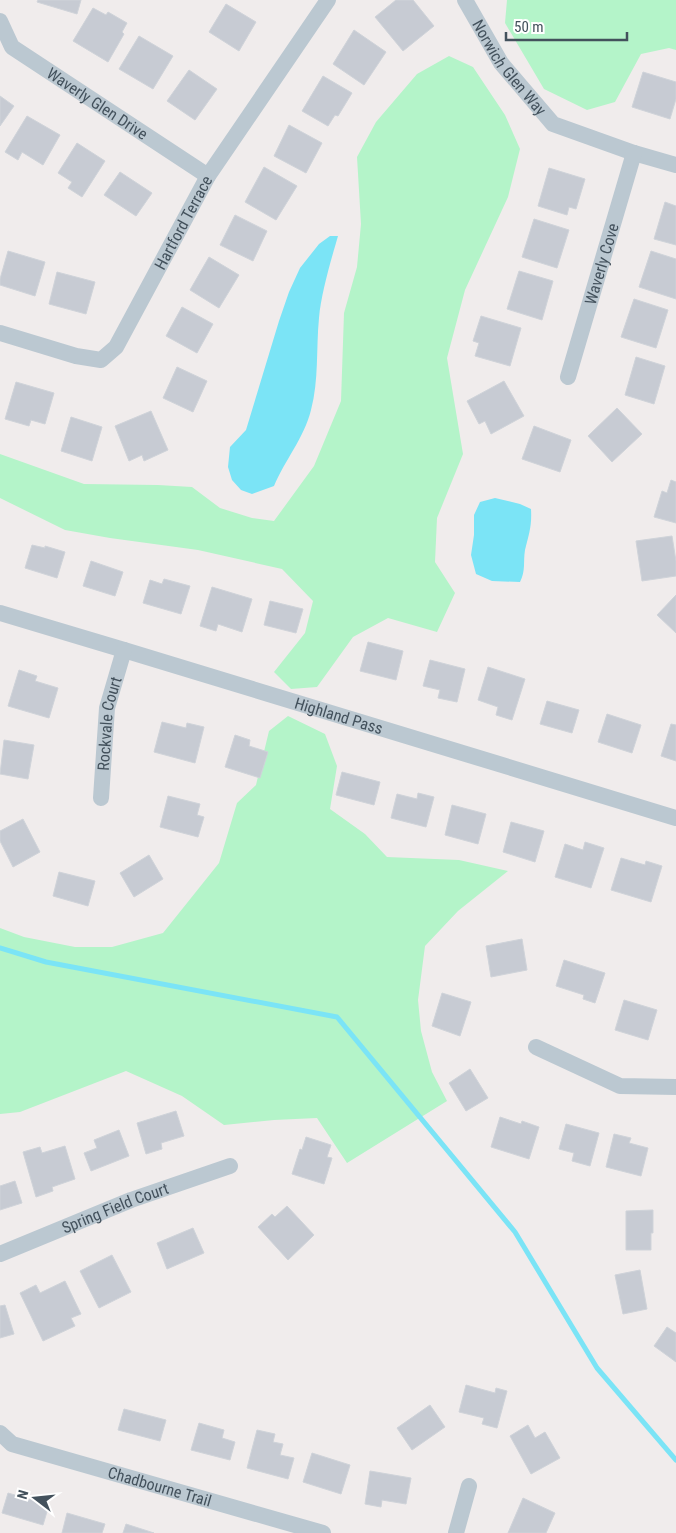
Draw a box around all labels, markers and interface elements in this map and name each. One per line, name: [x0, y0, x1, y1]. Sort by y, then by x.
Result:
scale bar: [506, 10, 627, 42]
street label: Norwich Glen Way: [468, 16, 551, 120]
text: 50 m: [514, 18, 544, 36]
street label: Waverly Glen Drive: [43, 64, 151, 144]
street label: Hartford Terrace: [150, 172, 216, 273]
street label: Waverly Cove: [581, 221, 623, 307]
street label: Rockvale Court: [94, 674, 126, 771]
street label: Highland Pass: [292, 694, 385, 738]
street label: Spring Field Court: [59, 1179, 171, 1238]
street label: Chadbourne Trail: [106, 1463, 214, 1511]
north arrow: [10, 1473, 60, 1523]
text: N: [14, 1488, 31, 1501]

